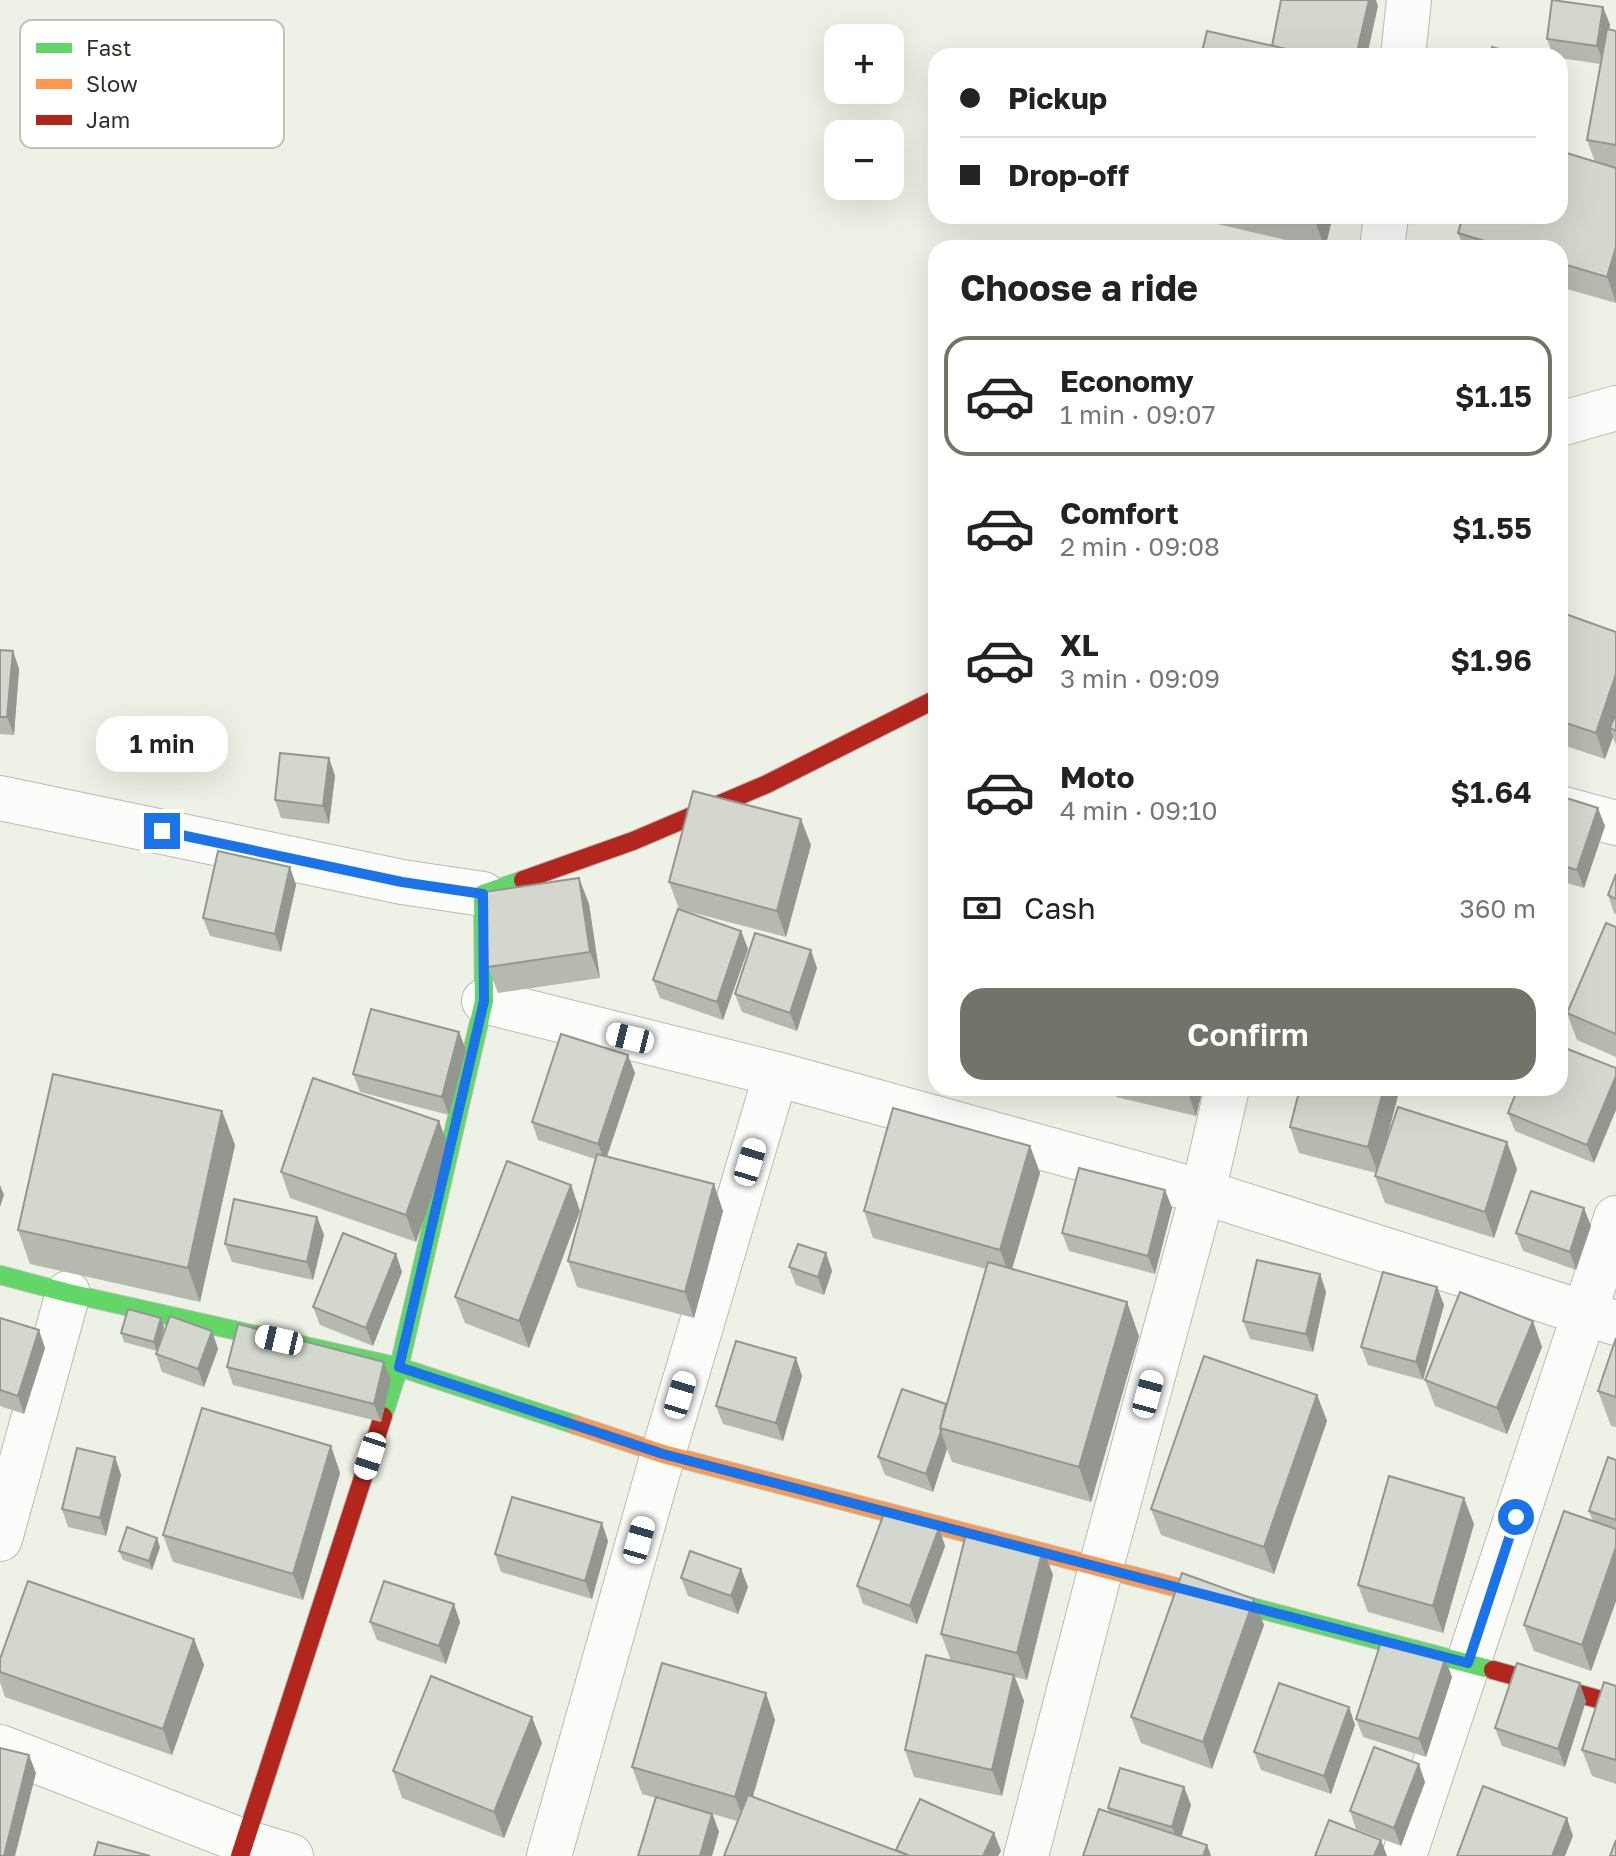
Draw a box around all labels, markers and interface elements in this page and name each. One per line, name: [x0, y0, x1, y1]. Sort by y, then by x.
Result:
legend: [20, 20, 284, 148]
map controls: [824, 24, 904, 200]
button: +: [824, 24, 904, 104]
text: Fast: [86, 34, 132, 61]
text: Slow: [86, 70, 138, 97]
text: Pickup: [1008, 80, 1107, 116]
text: Jam: [86, 106, 130, 133]
button: −: [824, 120, 904, 200]
text: Drop-off: [1008, 157, 1129, 193]
text: Choose a ride: [960, 266, 1198, 309]
icon: car: [964, 360, 1036, 432]
text: Economy: [1060, 363, 1194, 399]
text: $1.15: [1455, 378, 1532, 414]
text: 1 min · 09:07: [1060, 399, 1215, 430]
icon: car: [964, 492, 1036, 564]
text: Comfort: [1060, 495, 1179, 531]
text: $1.55: [1452, 510, 1532, 546]
text: 2 min · 09:08: [1060, 531, 1220, 562]
icon: car: [964, 624, 1036, 696]
text: XL: [1060, 627, 1099, 663]
text: $1.96: [1450, 642, 1532, 678]
text: 3 min · 09:09: [1060, 663, 1220, 694]
callout: 1 min: [96, 715, 228, 771]
text: 1 min: [129, 728, 195, 759]
icon: car: [964, 756, 1036, 828]
text: Moto: [1060, 759, 1135, 795]
text: $1.64: [1450, 774, 1532, 810]
text: 4 min · 09:10: [1060, 795, 1218, 826]
route end: [144, 813, 180, 849]
icon: cash: [960, 886, 1004, 930]
text: Cash: [1024, 890, 1096, 926]
text: 360 m: [1459, 893, 1536, 924]
button: Confirm: [960, 988, 1536, 1080]
car: [604, 1021, 656, 1055]
car: [732, 1136, 768, 1188]
car: [253, 1323, 305, 1357]
car: [1130, 1368, 1166, 1420]
car: [662, 1369, 698, 1421]
car: [351, 1429, 389, 1483]
route start: [1498, 1499, 1534, 1535]
car: [621, 1514, 657, 1566]

